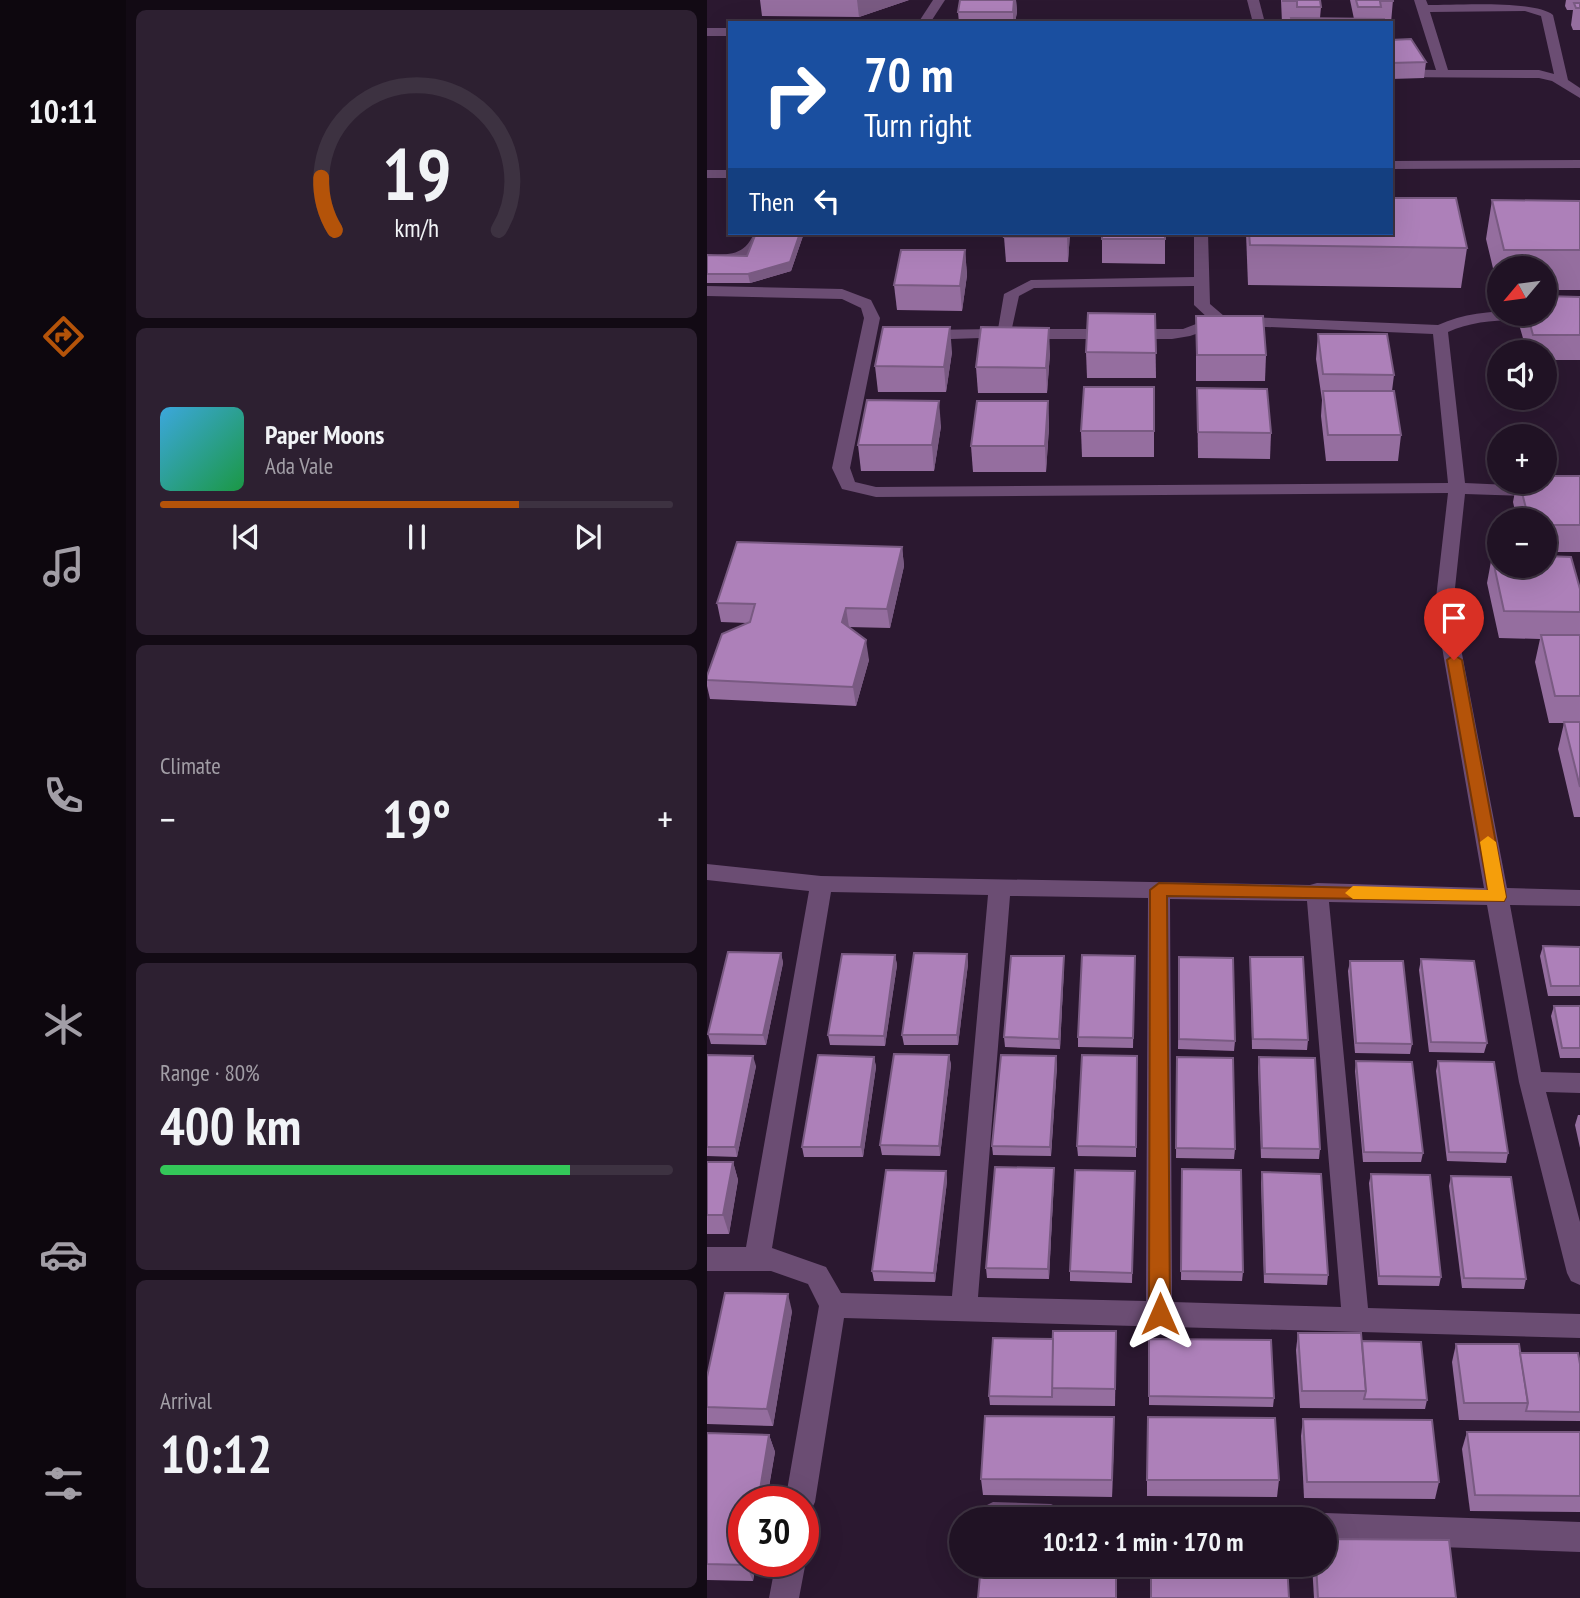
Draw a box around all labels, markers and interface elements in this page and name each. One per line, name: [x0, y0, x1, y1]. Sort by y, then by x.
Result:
text: 70 m: [864, 42, 953, 106]
icon: right: [749, 49, 840, 140]
text: 10:11: [28, 90, 98, 132]
text: Turn right: [864, 104, 972, 146]
text: 19: [382, 126, 451, 220]
icon: left: [808, 182, 846, 220]
text: Then: [749, 185, 794, 218]
text: km/h: [394, 212, 439, 244]
north arrow: [1487, 256, 1557, 326]
map controls: [1487, 256, 1557, 578]
icon: directions: [39, 312, 88, 361]
button: sound: [1487, 340, 1557, 410]
text: Paper Moons: [265, 418, 384, 451]
button: +: [1487, 424, 1557, 494]
text: Ada Vale: [265, 451, 333, 480]
button: −: [1487, 508, 1557, 578]
icon: previous: [227, 518, 265, 556]
icon: pause: [398, 518, 436, 556]
icon: next: [569, 518, 607, 556]
icon: music: [39, 542, 88, 591]
pin: [1424, 588, 1484, 660]
icon: arrive: [1435, 599, 1473, 637]
text: Climate: [160, 751, 221, 780]
icon: phone: [39, 771, 88, 820]
text: 19°: [382, 785, 451, 852]
text: −: [160, 794, 176, 843]
text: +: [657, 794, 673, 843]
icon: climate: [39, 1000, 88, 1049]
text: Range · 80%: [160, 1058, 260, 1087]
text: 400 km: [160, 1092, 301, 1159]
icon: car: [39, 1230, 88, 1279]
position arrow: [1123, 1277, 1197, 1351]
text: Arrival: [160, 1386, 212, 1415]
text: 10:12: [160, 1420, 272, 1487]
icon: filters: [39, 1459, 88, 1508]
speed limit sign: 30: [728, 1486, 819, 1577]
text: 10:12 · 1 min · 170 m: [1043, 1525, 1243, 1558]

